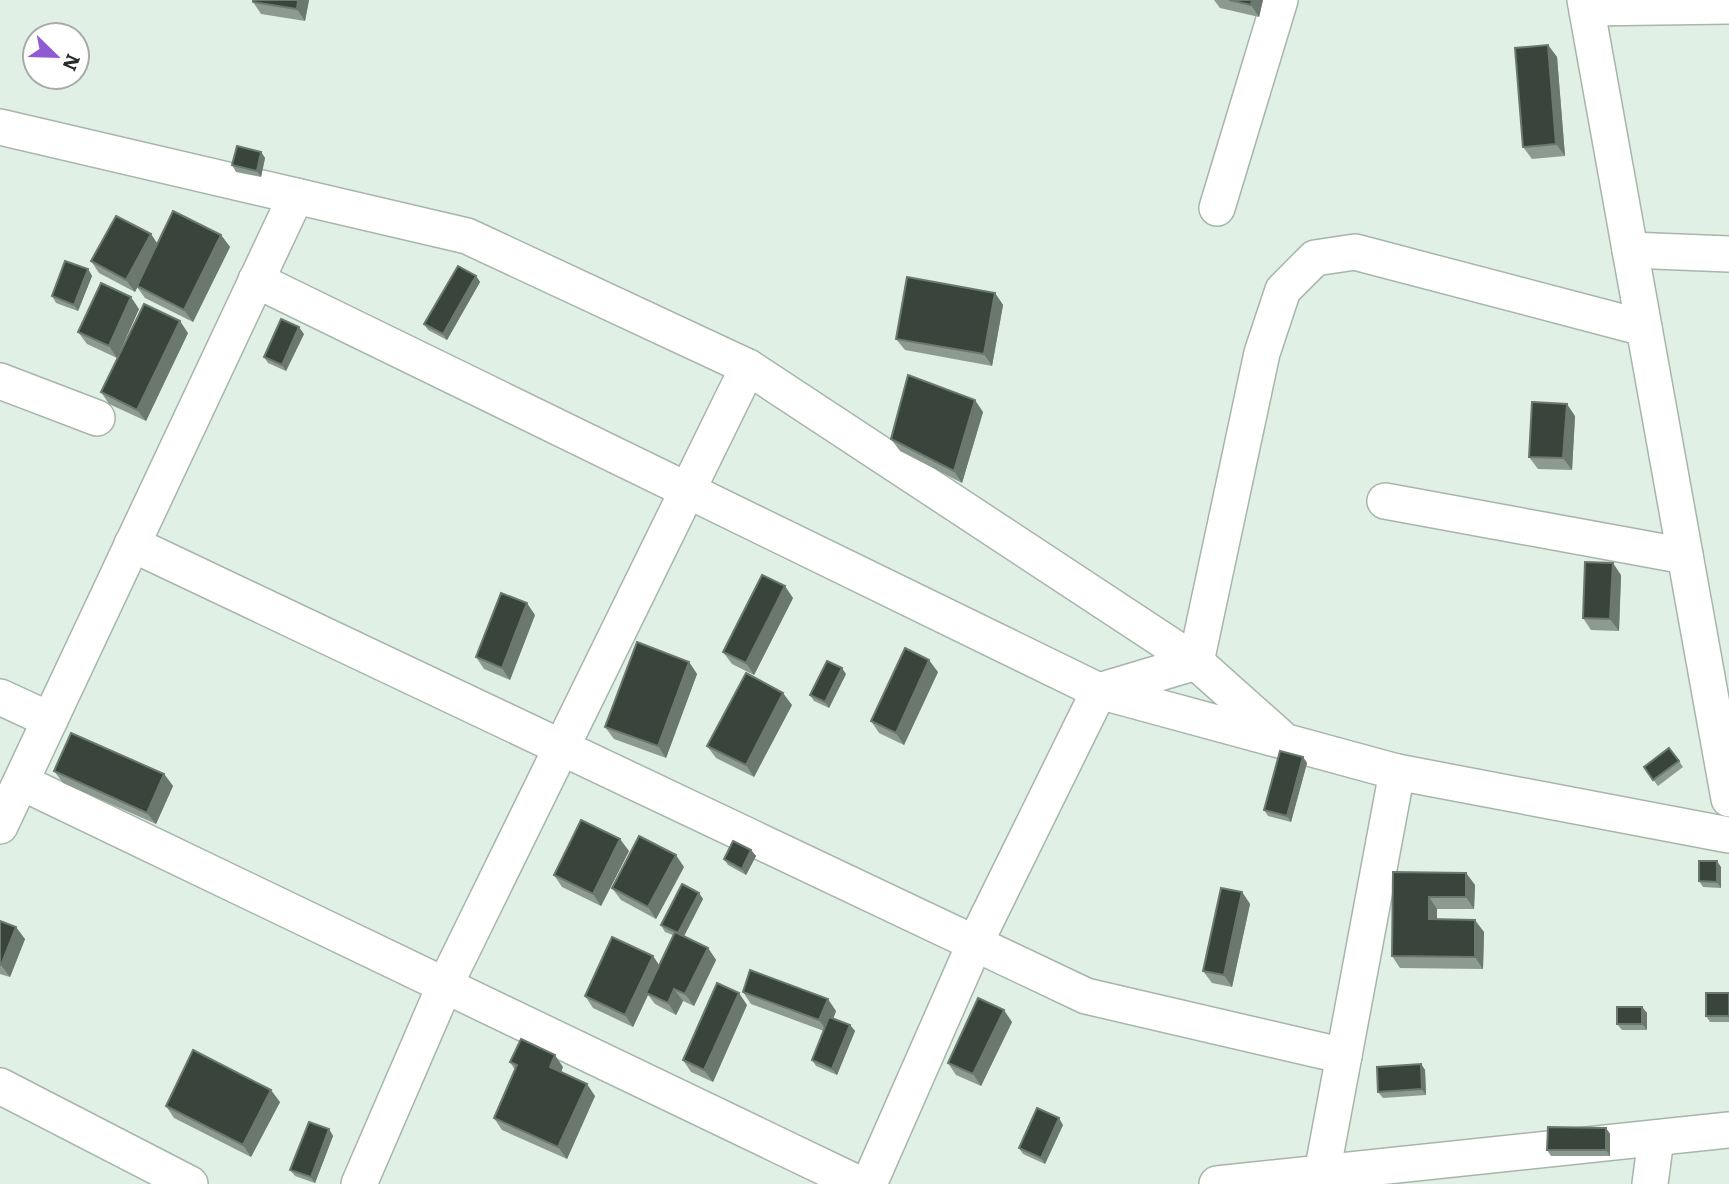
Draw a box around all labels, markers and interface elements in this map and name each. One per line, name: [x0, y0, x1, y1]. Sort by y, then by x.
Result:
north arrow: [21, 21, 91, 91]
text: N: [57, 50, 89, 76]

